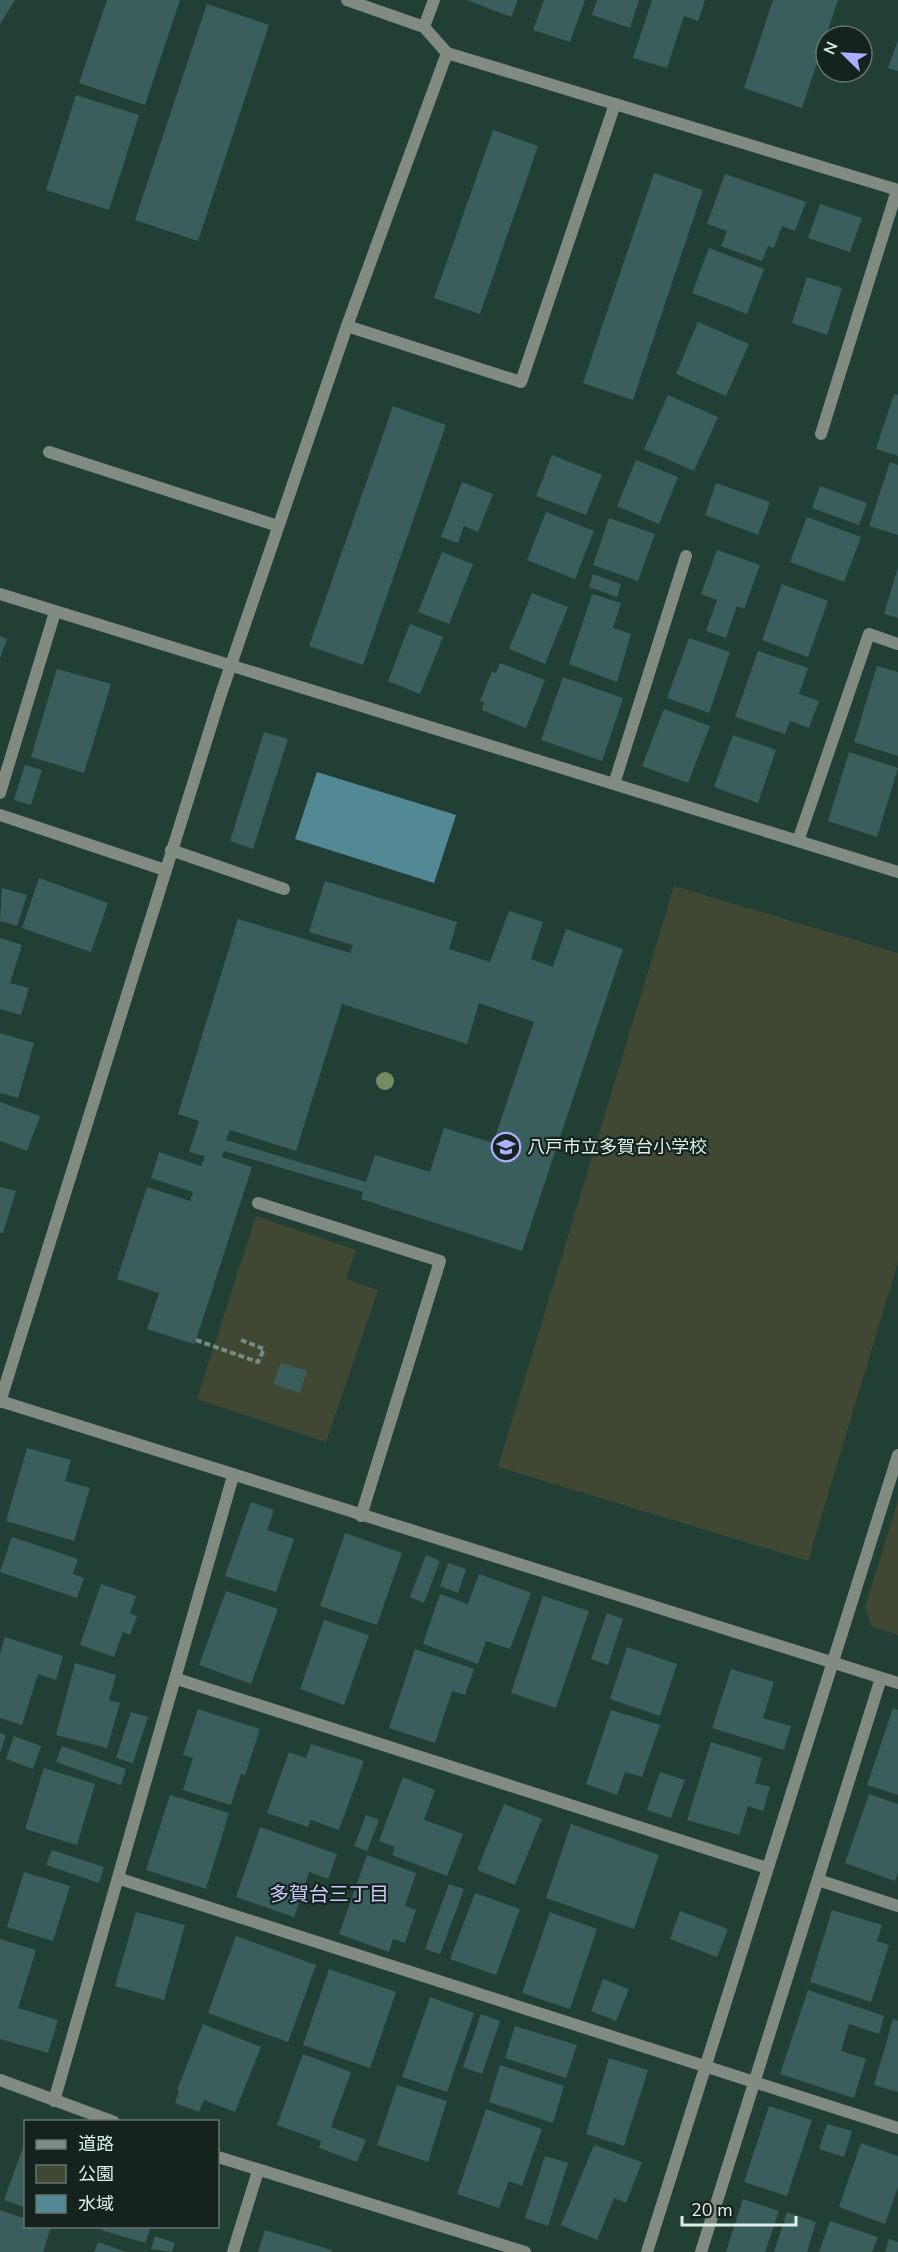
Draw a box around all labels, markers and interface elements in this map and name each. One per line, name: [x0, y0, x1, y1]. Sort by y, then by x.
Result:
north arrow: [814, 24, 874, 84]
text: N: [819, 38, 844, 58]
school or university icon: 八戸市立多賀台小学校: [490, 1131, 522, 1163]
place label: 八戸市立多賀台小学校: [527, 1135, 707, 1159]
district label: 多賀台三丁目: [269, 1881, 389, 1908]
legend: [24, 2120, 219, 2228]
text: 道路: [78, 2132, 114, 2156]
text: 公園: [78, 2162, 114, 2186]
scale bar: [682, 2189, 796, 2227]
text: 水域: [78, 2192, 114, 2216]
text: 20 m: [691, 2198, 733, 2222]

